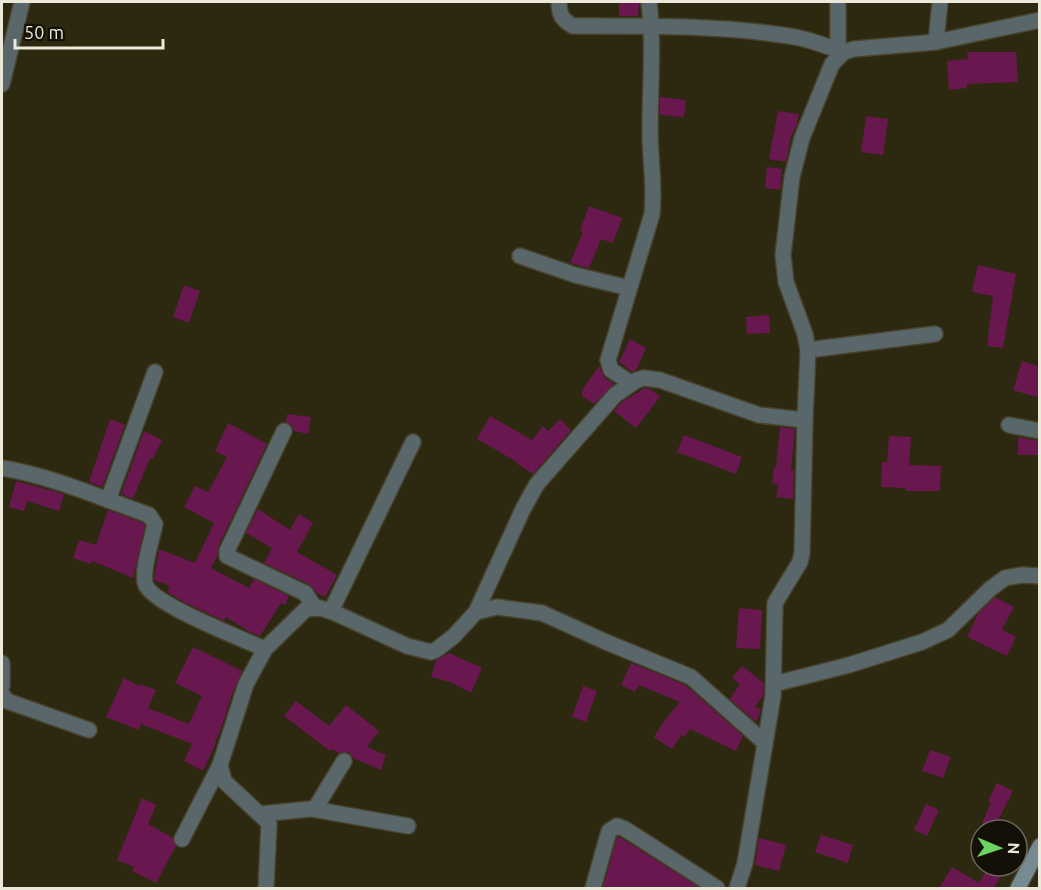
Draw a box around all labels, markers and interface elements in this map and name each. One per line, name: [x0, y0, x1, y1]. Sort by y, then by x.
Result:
scale bar: [15, 12, 164, 50]
text: 50 m: [24, 22, 64, 42]
north arrow: [969, 818, 1029, 878]
text: N: [1005, 842, 1023, 855]

